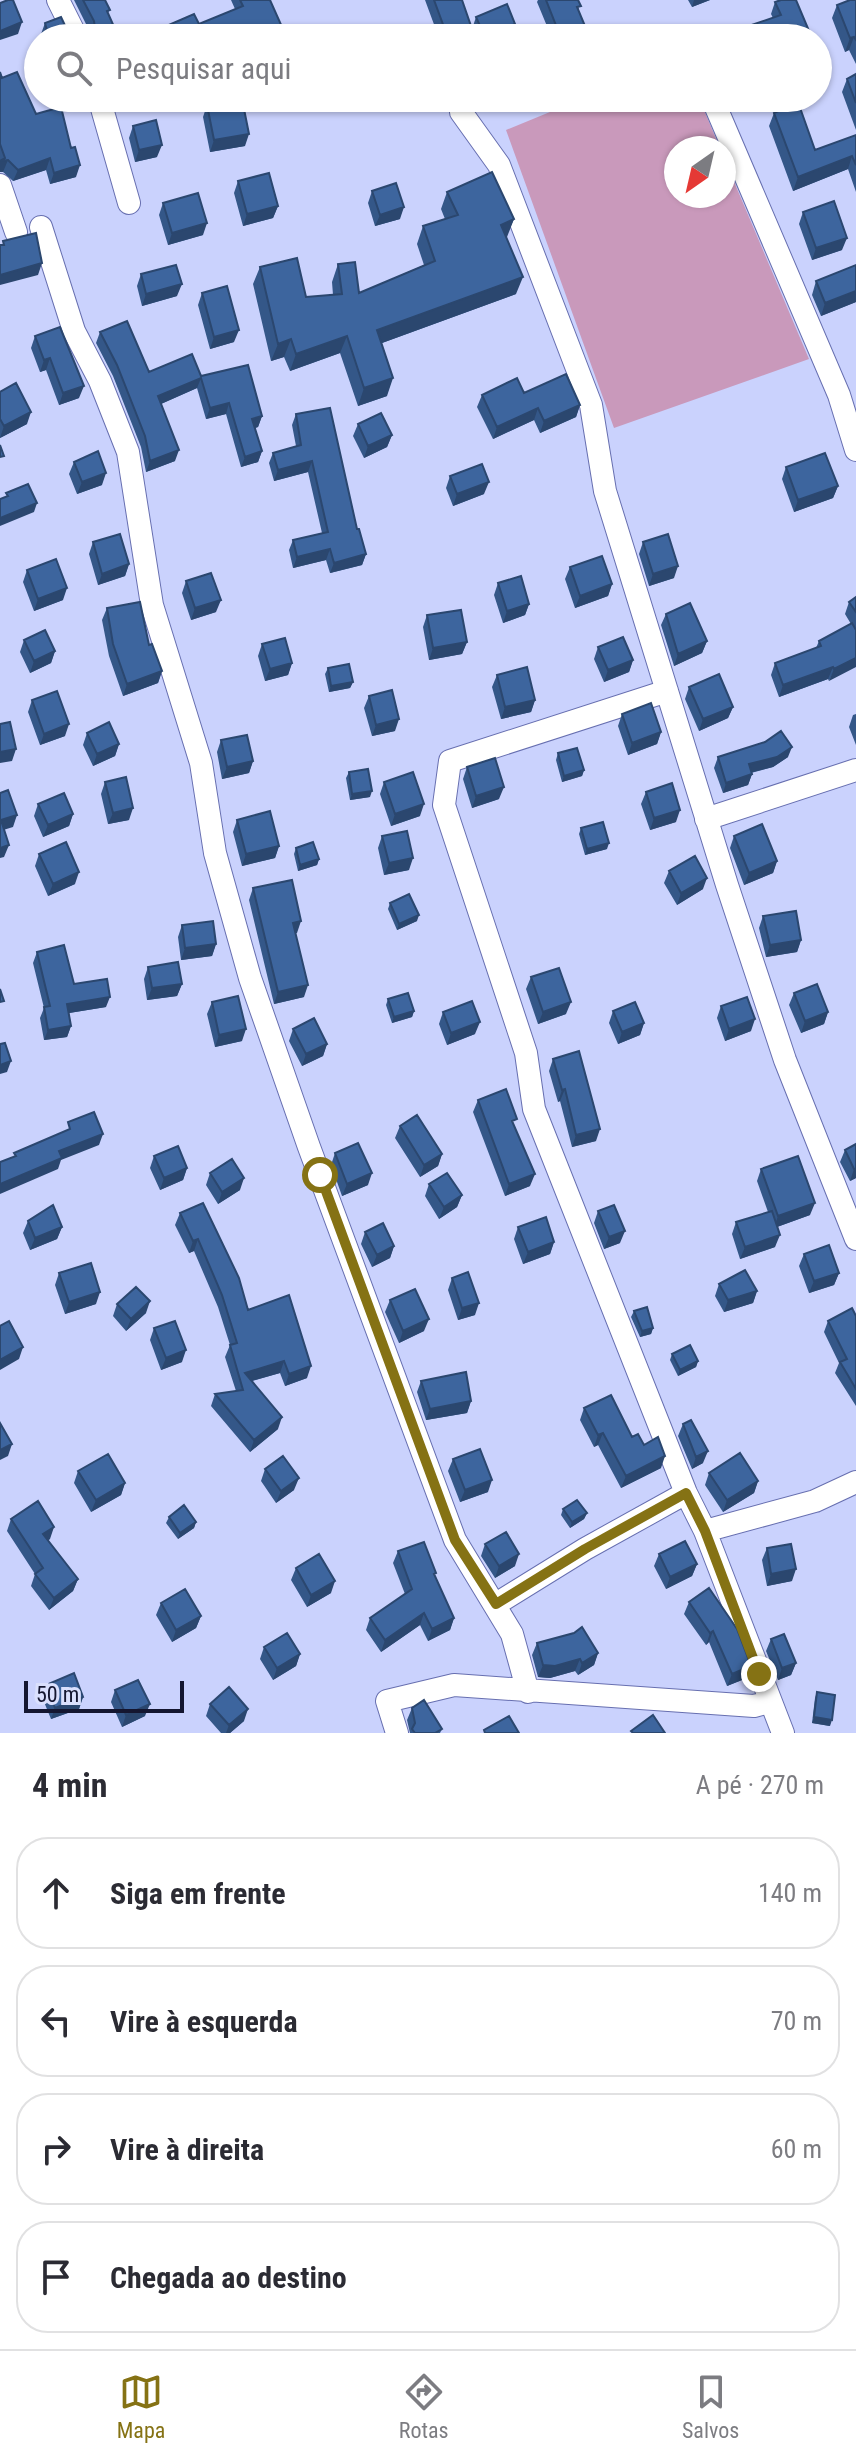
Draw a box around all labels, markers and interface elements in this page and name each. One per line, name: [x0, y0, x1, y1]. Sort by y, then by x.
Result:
search box: [24, 24, 832, 112]
icon: search: [52, 46, 96, 90]
text: Pesquisar aqui: [116, 51, 291, 86]
north arrow: [664, 136, 736, 208]
route start: [302, 1157, 338, 1193]
route end: [741, 1656, 777, 1692]
scale bar: [24, 1677, 184, 1713]
text: 50 m: [36, 1682, 79, 1707]
text: 4 min: [32, 1765, 108, 1805]
text: A pé · 270 m: [696, 1770, 824, 1800]
icon: ahead: [34, 1871, 78, 1915]
text: Siga em frente: [110, 1876, 286, 1911]
text: 140 m: [758, 1878, 822, 1908]
icon: left: [34, 1999, 78, 2043]
text: Vire à esquerda: [110, 2004, 298, 2039]
text: 70 m: [771, 2006, 822, 2036]
icon: right: [34, 2127, 78, 2171]
text: Vire à direita: [110, 2132, 264, 2167]
text: 60 m: [771, 2134, 822, 2164]
icon: arrive: [34, 2255, 78, 2299]
text: Chegada ao destino: [110, 2260, 347, 2295]
tab: Mapa: [117, 2370, 165, 2443]
tab: Rotas: [399, 2370, 449, 2443]
tab: Salvos: [682, 2370, 739, 2443]

